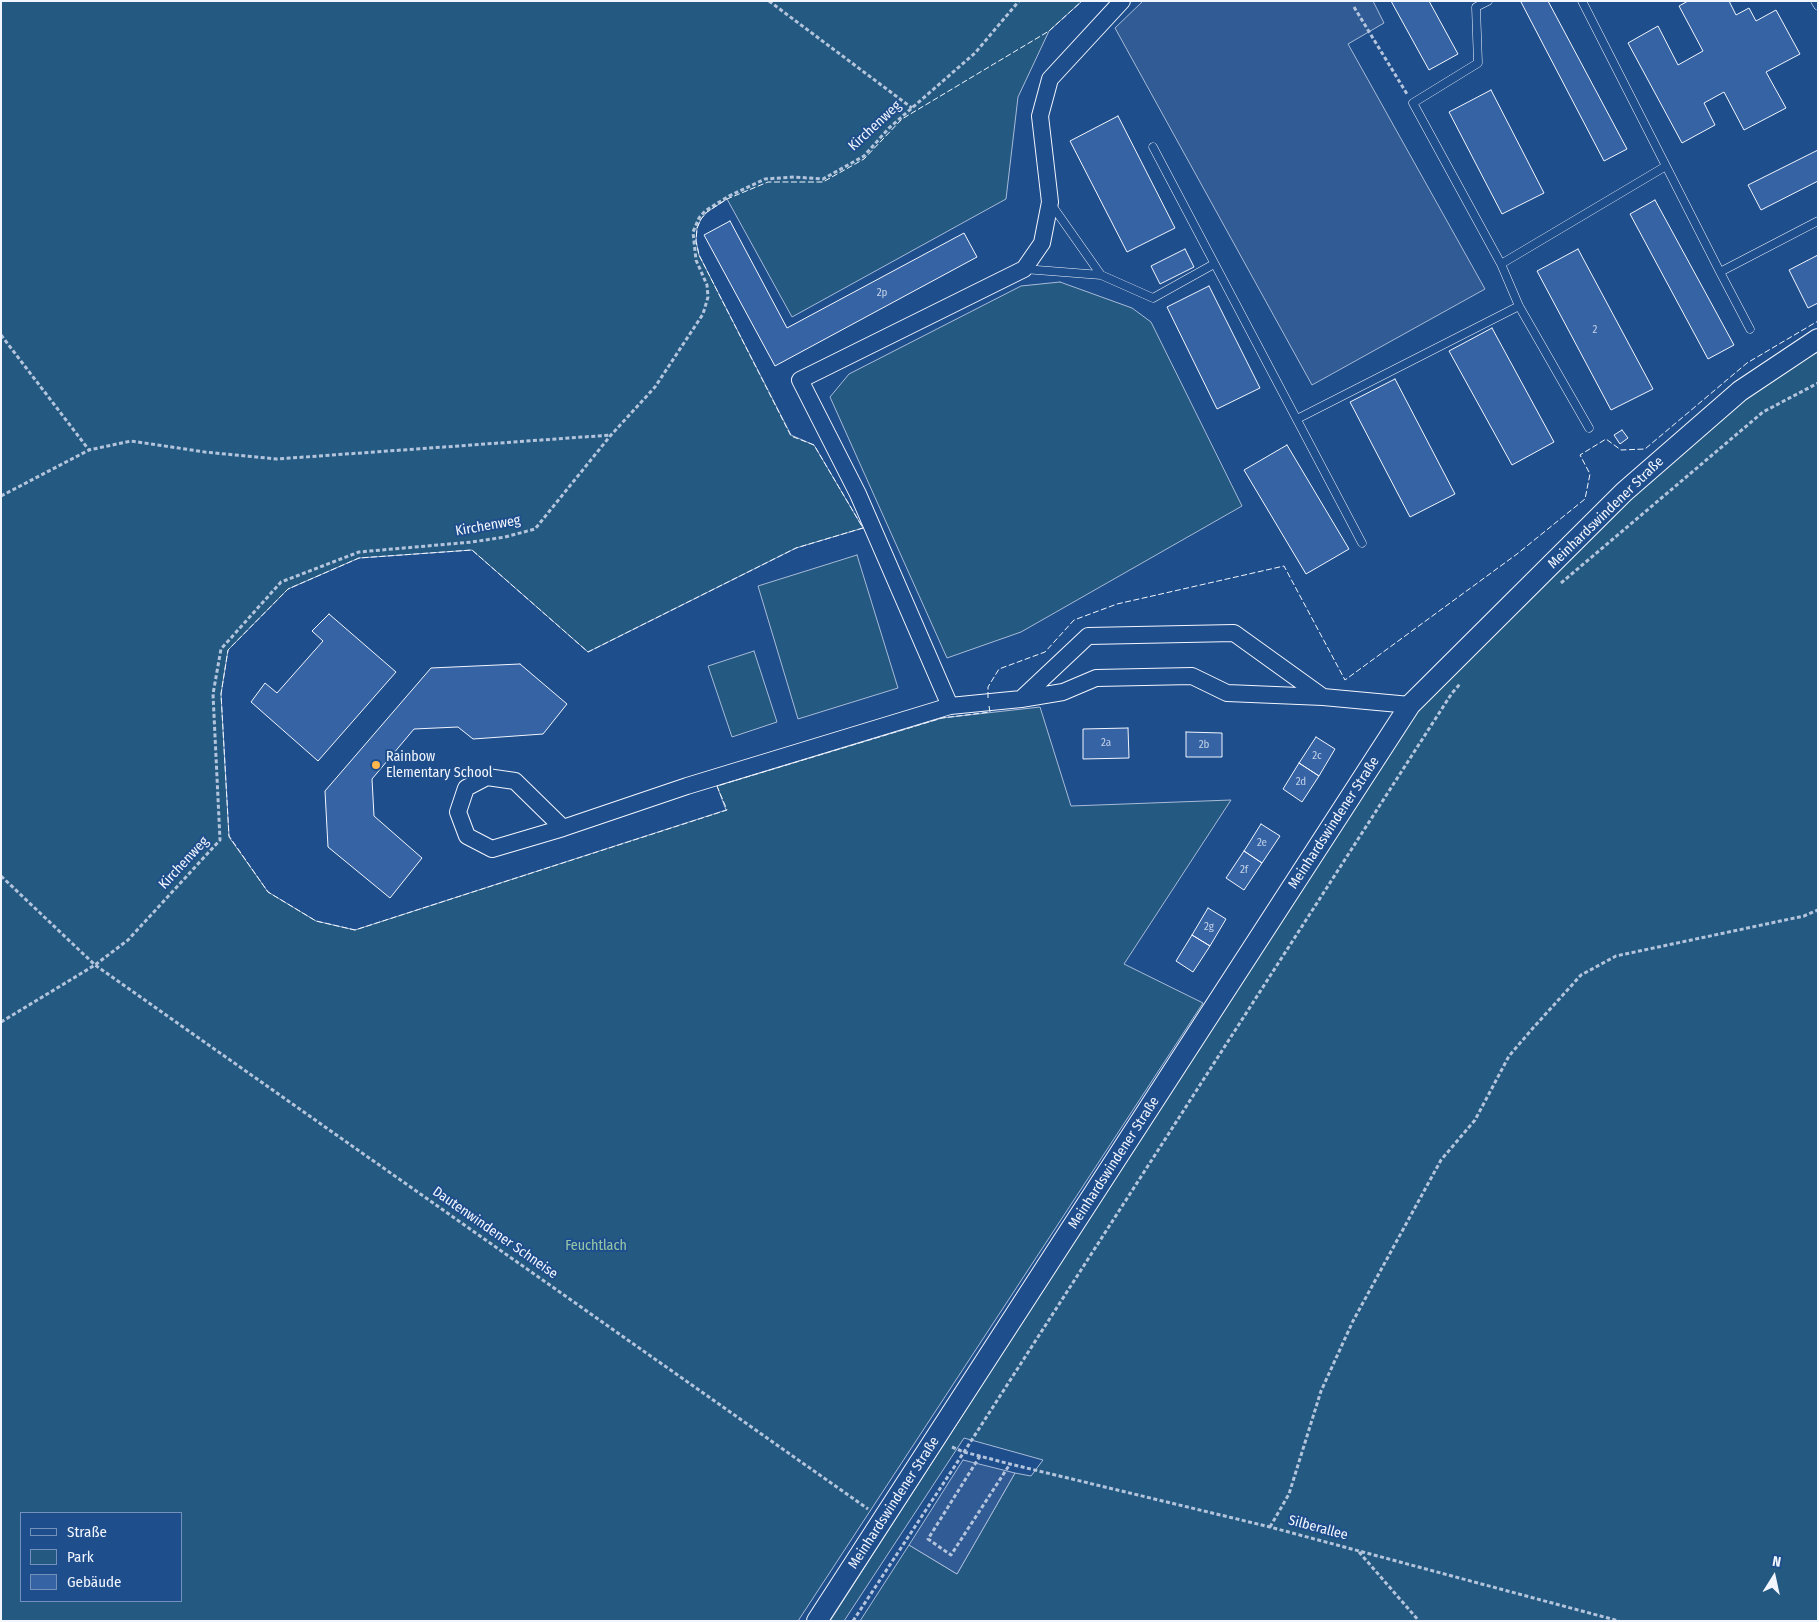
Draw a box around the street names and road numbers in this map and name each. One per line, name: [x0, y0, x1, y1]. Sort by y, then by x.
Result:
street label: Kirchenweg: [845, 97, 905, 155]
street label: Meinhardswindener Straße: [1545, 453, 1667, 573]
street label: Kirchenweg: [454, 512, 522, 540]
street label: Meinhardswindener Straße: [1285, 754, 1383, 892]
street label: Kirchenweg: [155, 833, 213, 893]
street label: Meinhardswindener Straße: [1065, 1094, 1163, 1232]
street label: Dautenwindener Schneise: [429, 1183, 561, 1283]
street label: Meinhardswindener Straße: [845, 1434, 943, 1572]
street label: Silberallee: [1286, 1512, 1350, 1544]

